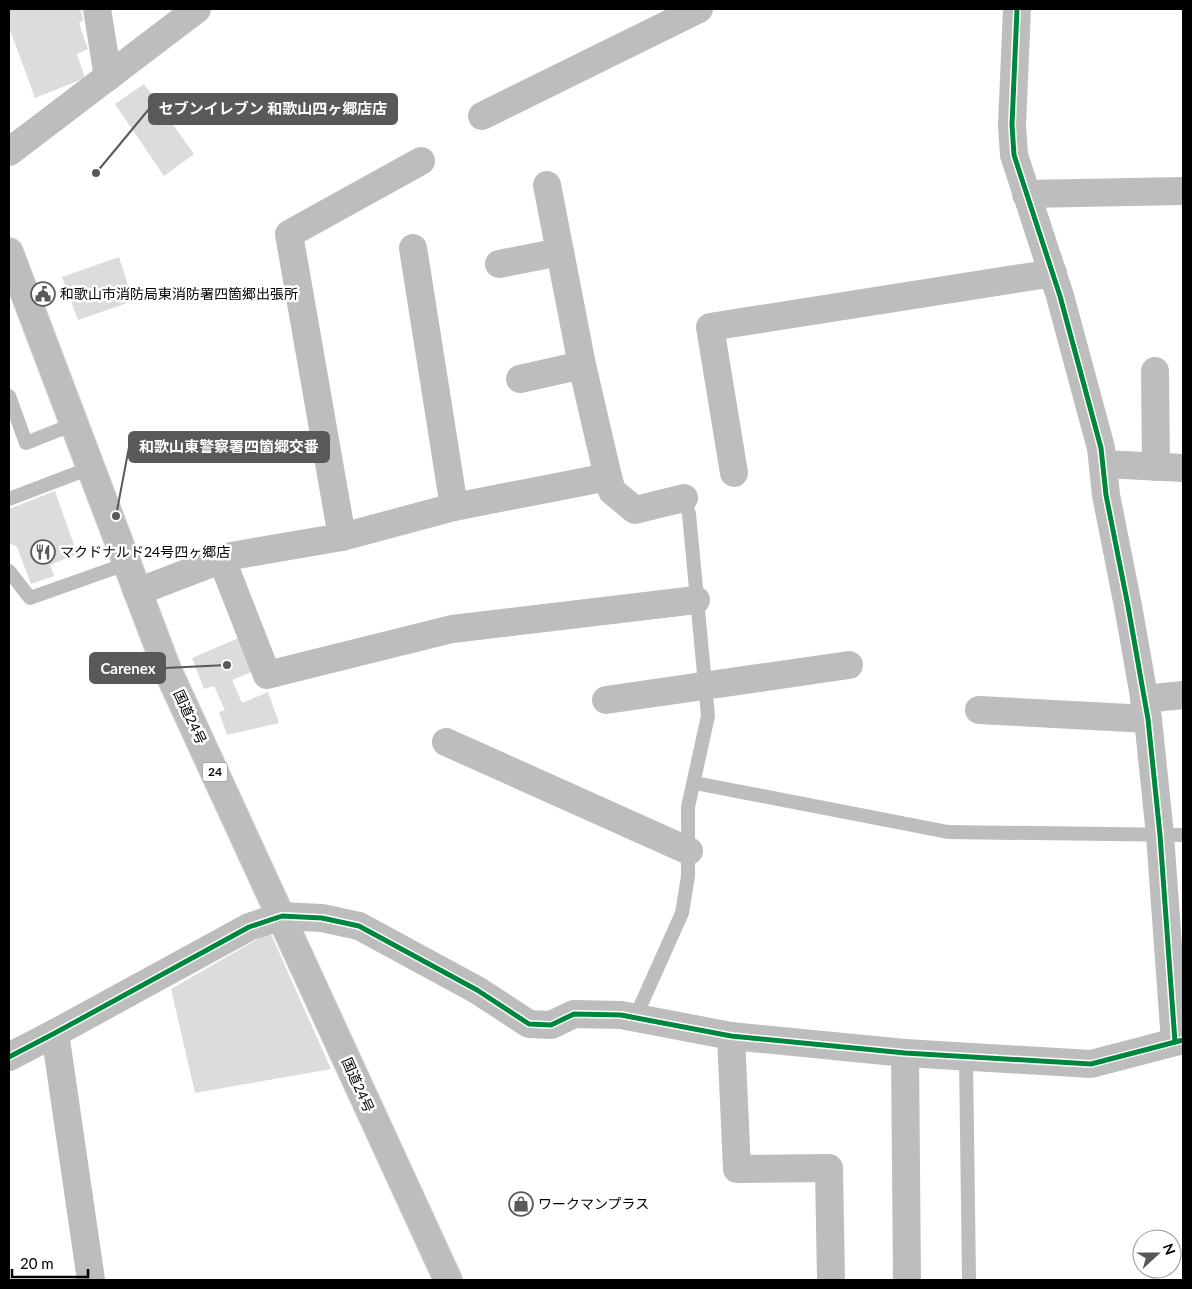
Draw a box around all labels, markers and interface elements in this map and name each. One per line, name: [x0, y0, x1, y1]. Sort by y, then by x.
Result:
callout: セブンイレブン 和歌山四ヶ郷店店: [149, 94, 397, 124]
text: セブンイレブン 和歌山四ヶ郷店店: [159, 99, 387, 117]
public building icon: 和歌山市消防局東消防署四箇郷出張所: [30, 281, 56, 307]
place label: 和歌山市消防局東消防署四箇郷出張所: [60, 285, 298, 302]
callout: 和歌山東警察署四箇郷交番: [129, 432, 329, 462]
text: 和歌山東警察署四箇郷交番: [139, 437, 319, 455]
restaurant icon: マクドナルド24号四ヶ郷店: [30, 539, 56, 565]
place label: マクドナルド24号四ヶ郷店: [60, 543, 230, 560]
callout: Carenex: [90, 653, 165, 683]
text: Carenex: [100, 659, 156, 677]
street label: 国道24号: [170, 687, 210, 747]
road number: 24: [202, 762, 228, 782]
street label: 国道24号: [339, 1055, 378, 1115]
shop icon: ワークマンプラス: [508, 1191, 534, 1217]
place label: ワークマンプラス: [538, 1195, 649, 1212]
north arrow: [1132, 1229, 1182, 1279]
text: N: [1160, 1241, 1179, 1257]
scale bar: [12, 1246, 89, 1278]
text: 20 m: [20, 1254, 54, 1272]

